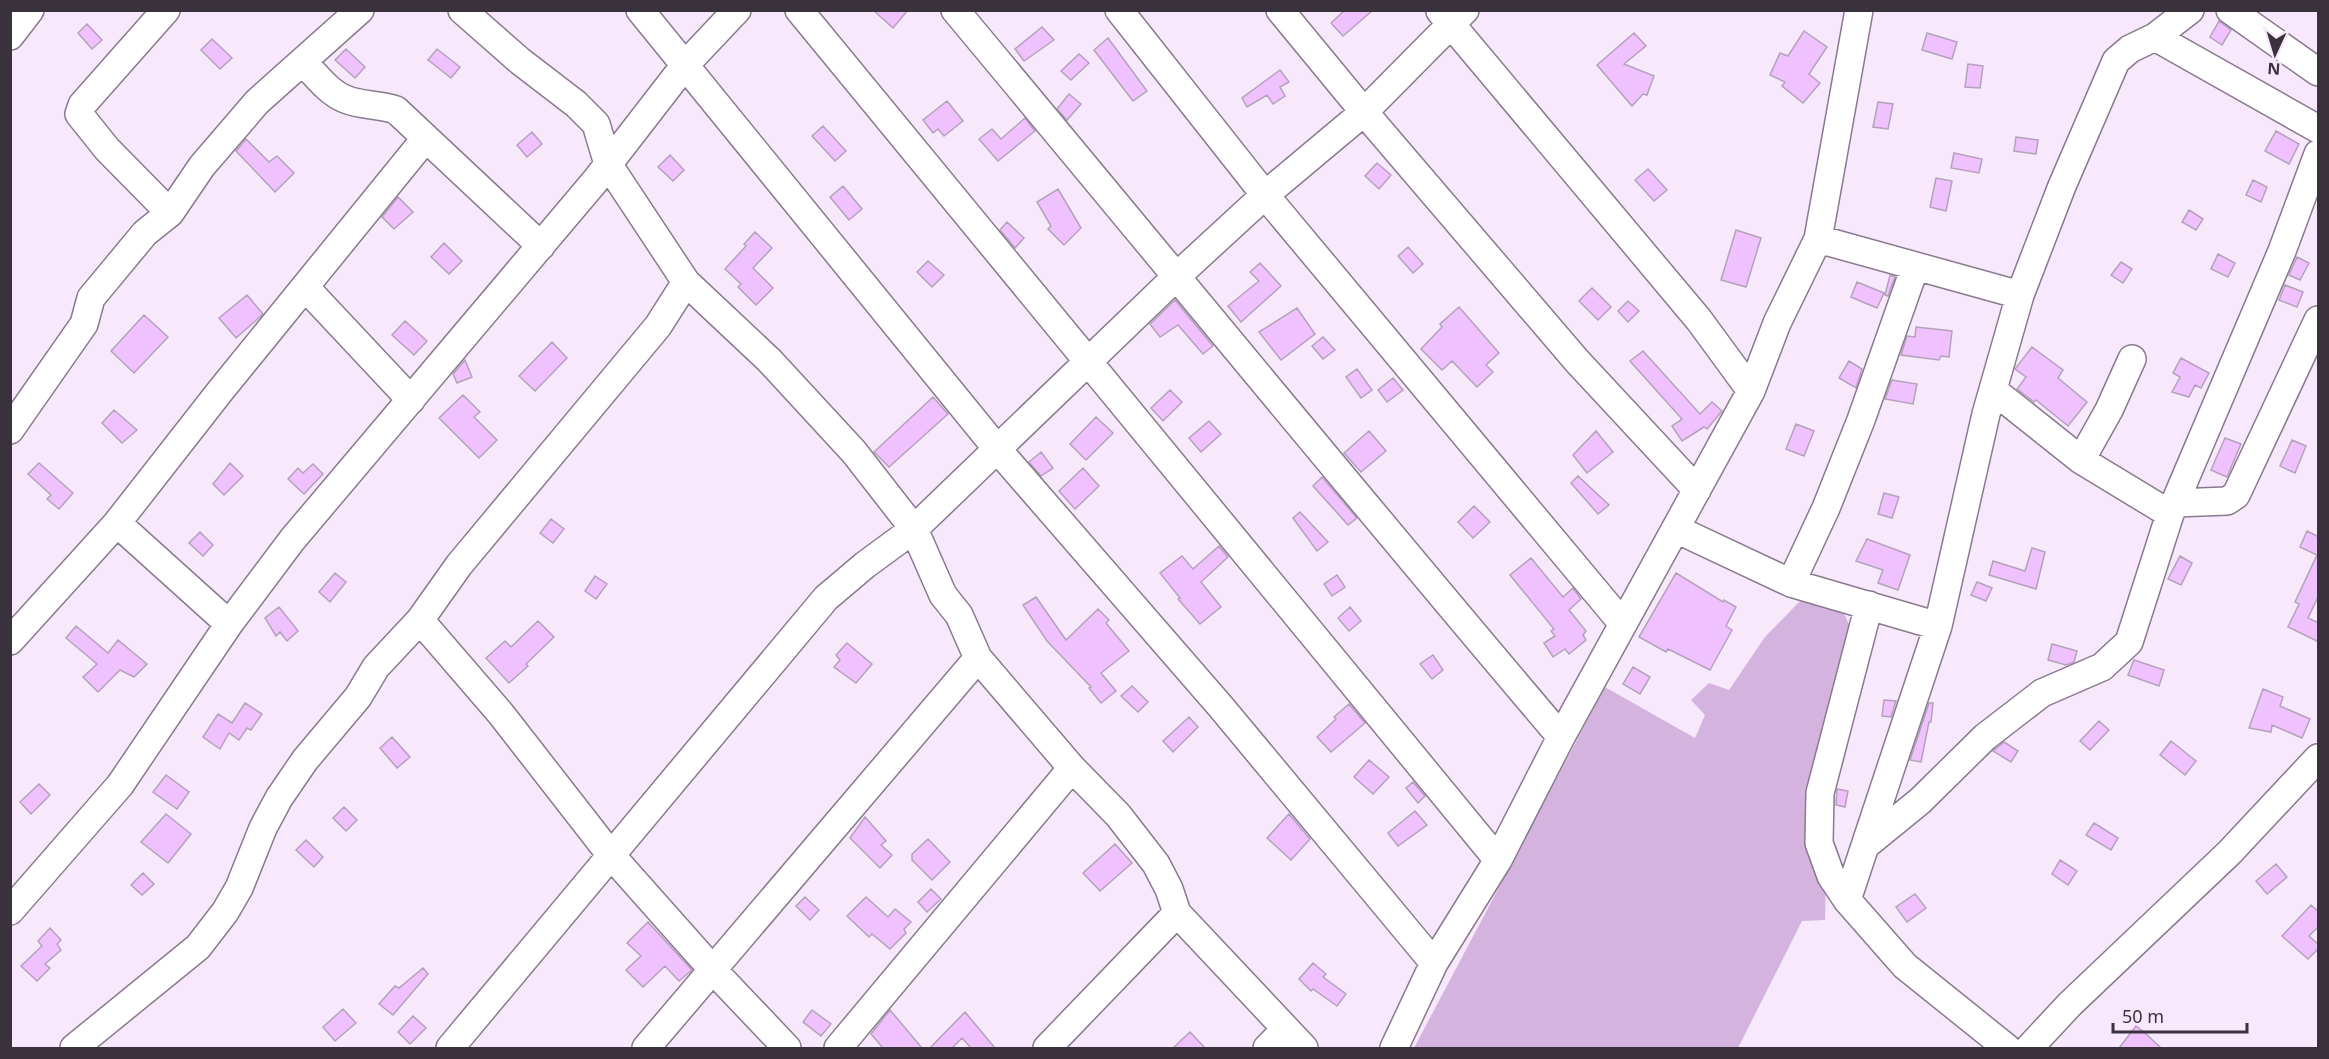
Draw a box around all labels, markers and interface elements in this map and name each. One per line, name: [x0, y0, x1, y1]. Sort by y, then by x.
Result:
north arrow: [2245, 24, 2305, 84]
text: N: [2267, 58, 2281, 80]
scale bar: [2113, 996, 2246, 1034]
text: 50 m: [2122, 1004, 2164, 1028]

